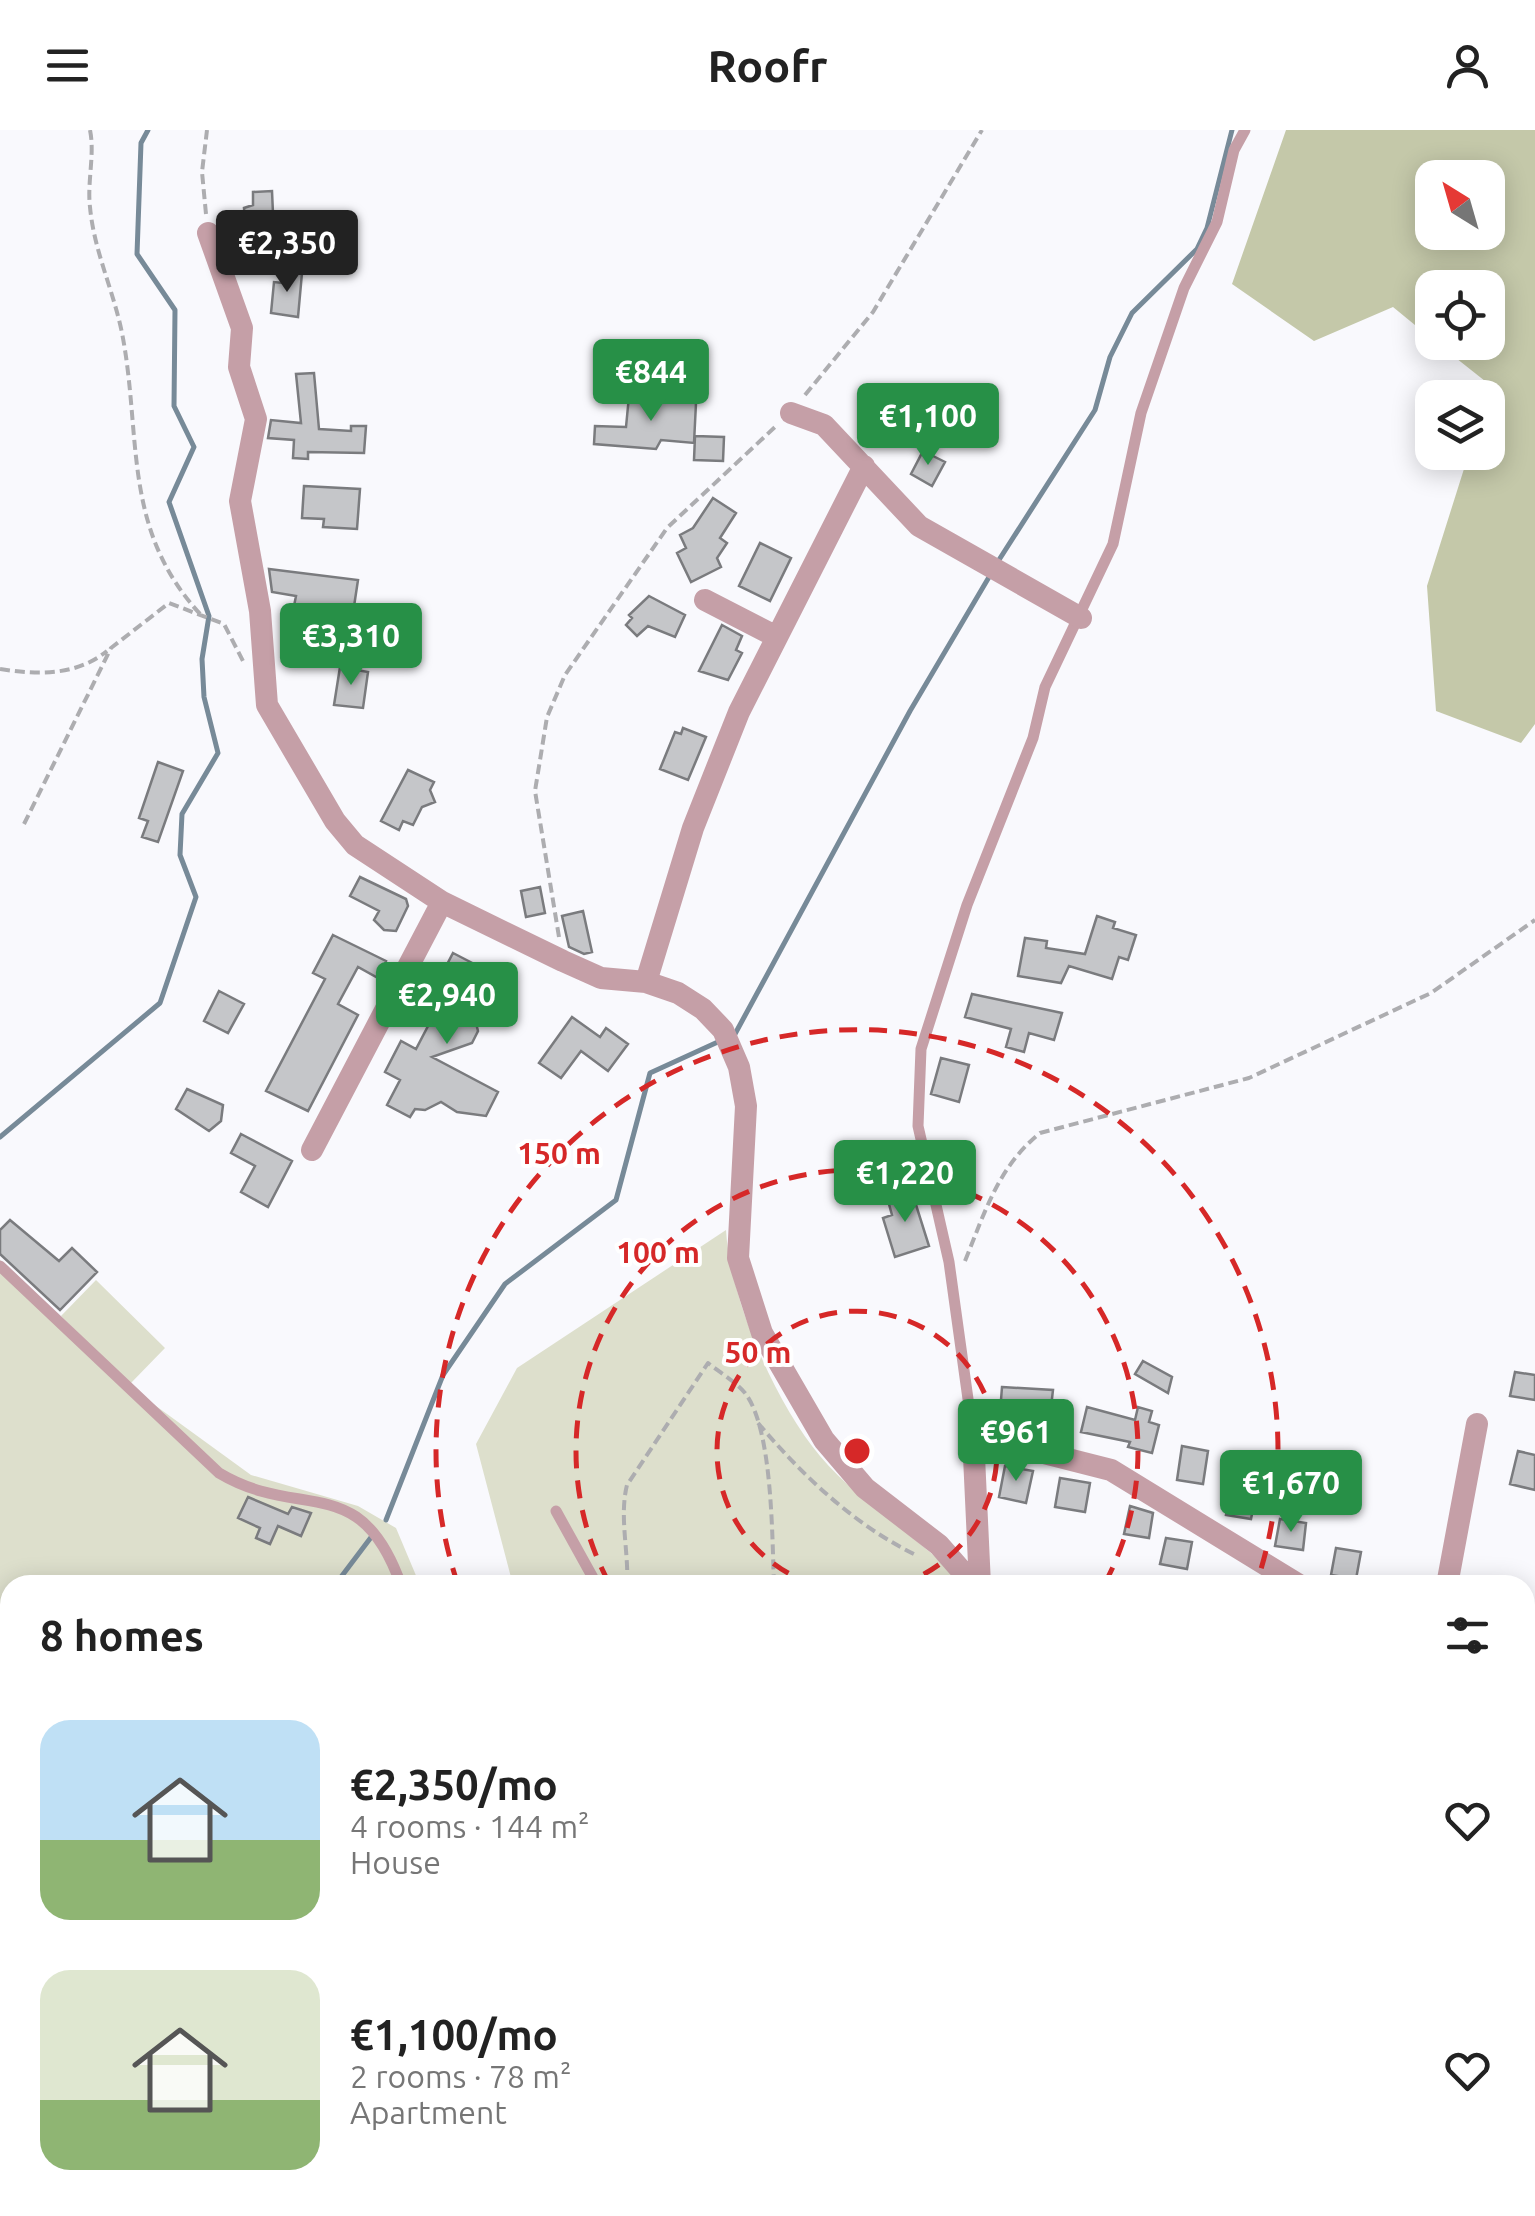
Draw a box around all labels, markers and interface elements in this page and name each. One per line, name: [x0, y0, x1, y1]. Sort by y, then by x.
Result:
icon: menu: [40, 38, 95, 93]
icon: person: [1440, 38, 1495, 93]
text: Roofr: [708, 40, 827, 91]
north arrow: [1415, 160, 1505, 250]
map controls: [1415, 160, 1505, 470]
pin: €2,350: [206, 210, 368, 295]
text: €2,350: [238, 224, 336, 260]
button: locate: [1415, 270, 1505, 360]
pin: €844: [592, 339, 710, 424]
text: €844: [615, 353, 687, 389]
button: layers: [1415, 380, 1505, 470]
pin: €1,100: [847, 383, 1009, 468]
text: €1,100: [879, 397, 977, 433]
pin: €3,310: [270, 603, 432, 688]
text: €3,310: [302, 617, 400, 653]
pin: €2,940: [366, 962, 528, 1047]
text: €2,940: [398, 976, 496, 1012]
text: 150 m: [517, 1136, 601, 1170]
pin: €1,220: [824, 1140, 986, 1225]
text: €1,220: [856, 1154, 954, 1190]
text: 100 m: [616, 1235, 700, 1269]
text: 50 m: [725, 1335, 791, 1369]
pin: €961: [957, 1399, 1075, 1484]
text: €961: [980, 1413, 1052, 1449]
centre of rings: [839, 1433, 875, 1469]
pin: €1,670: [1210, 1450, 1372, 1535]
text: €1,670: [1242, 1464, 1340, 1500]
icon: filters: [1440, 1608, 1495, 1663]
text: 8 homes: [40, 1612, 204, 1659]
icon: home: [120, 1760, 240, 1880]
text: €2,350/mo: [350, 1761, 558, 1808]
icon: heart: [1440, 1793, 1495, 1848]
text: 4 rooms · 144 m²: [350, 1808, 590, 1844]
text: House: [350, 1844, 441, 1880]
icon: home: [120, 2010, 240, 2130]
text: €1,100/mo: [350, 2011, 558, 2058]
icon: heart: [1440, 2043, 1495, 2098]
text: 2 rooms · 78 m²: [350, 2058, 571, 2094]
text: Apartment: [350, 2094, 507, 2130]

